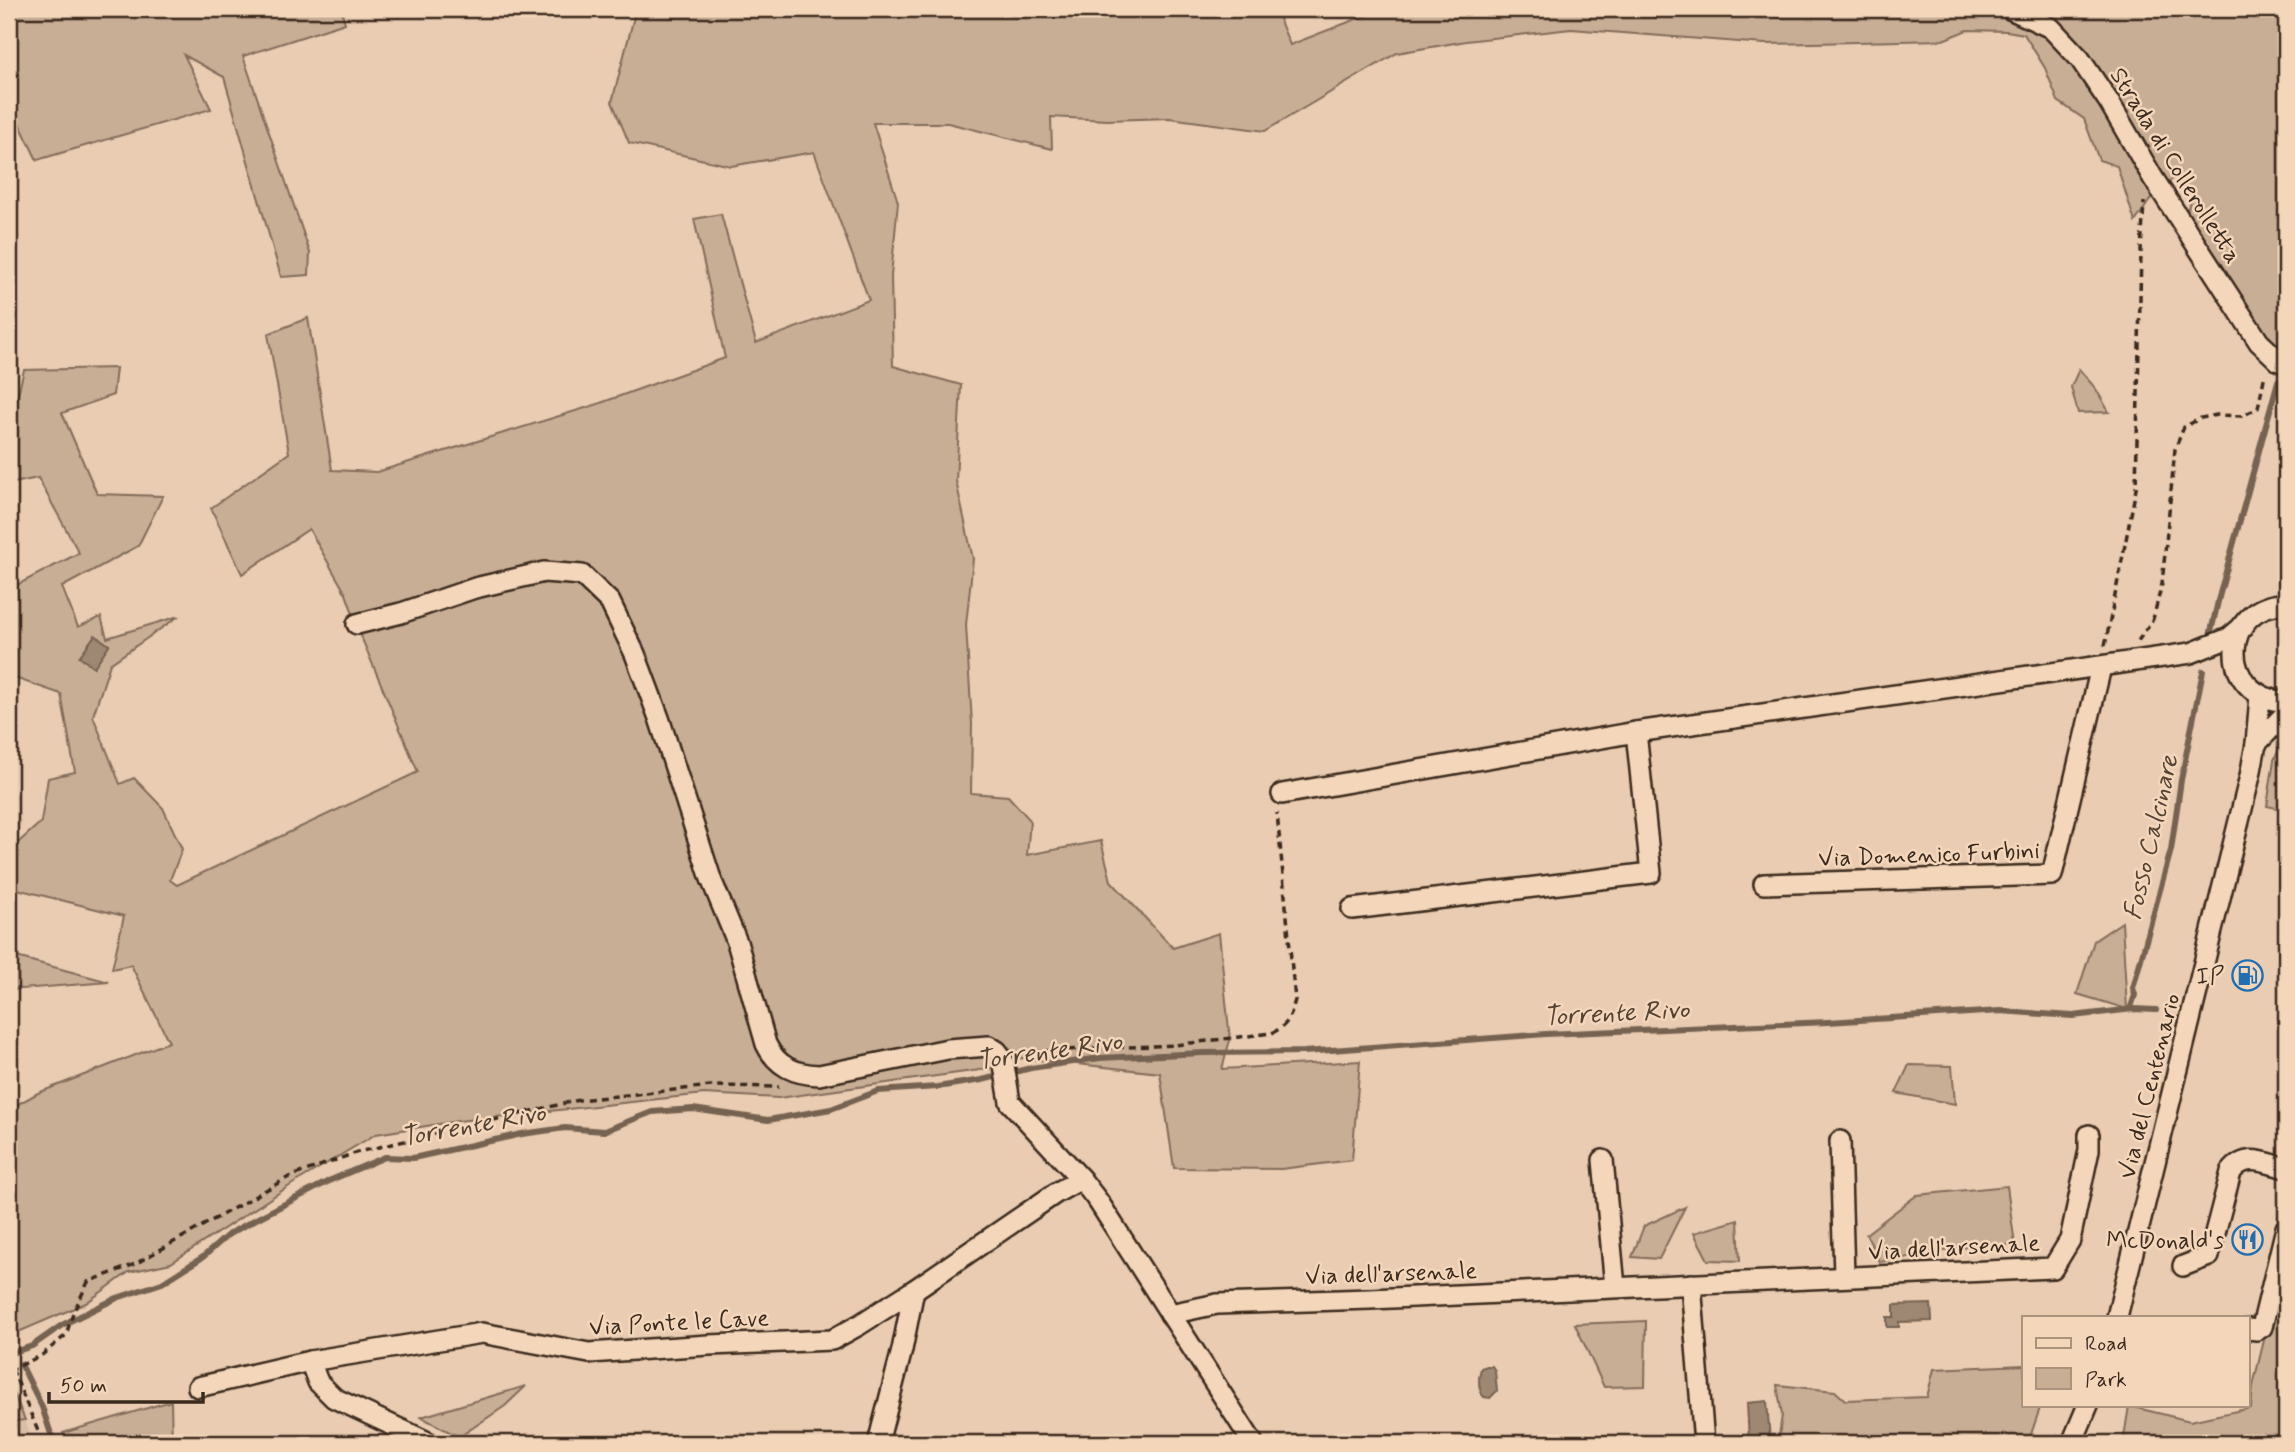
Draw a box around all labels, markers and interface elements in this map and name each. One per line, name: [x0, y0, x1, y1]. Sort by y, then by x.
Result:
street label: Strada di Collerolletta: [2102, 62, 2248, 270]
water label: Fosso Calcinare: [2116, 751, 2188, 923]
street label: Via Domenico Furbini: [1818, 836, 2040, 875]
fuel station icon: IP: [2230, 959, 2264, 993]
place label: IP: [2196, 962, 2225, 993]
street label: Via del Centenario: [2112, 990, 2188, 1182]
water label: Torrente Rivo: [1542, 993, 1691, 1035]
water label: Torrente Rivo: [975, 1025, 1125, 1079]
water label: Torrente Rivo: [398, 1096, 550, 1155]
restaurant icon: McDonald's: [2230, 1223, 2264, 1257]
place label: McDonald's: [2106, 1226, 2224, 1257]
street label: Via dell'arsenale: [1867, 1229, 2041, 1268]
street label: Via dell'arsenale: [1305, 1256, 1478, 1293]
street label: Via Ponte le Cave: [588, 1303, 770, 1344]
legend: [2022, 1316, 2250, 1406]
text: Road: [2085, 1330, 2127, 1358]
scale bar: [49, 1361, 203, 1405]
text: Park: [2085, 1366, 2127, 1394]
text: 50 m: [60, 1372, 107, 1400]

